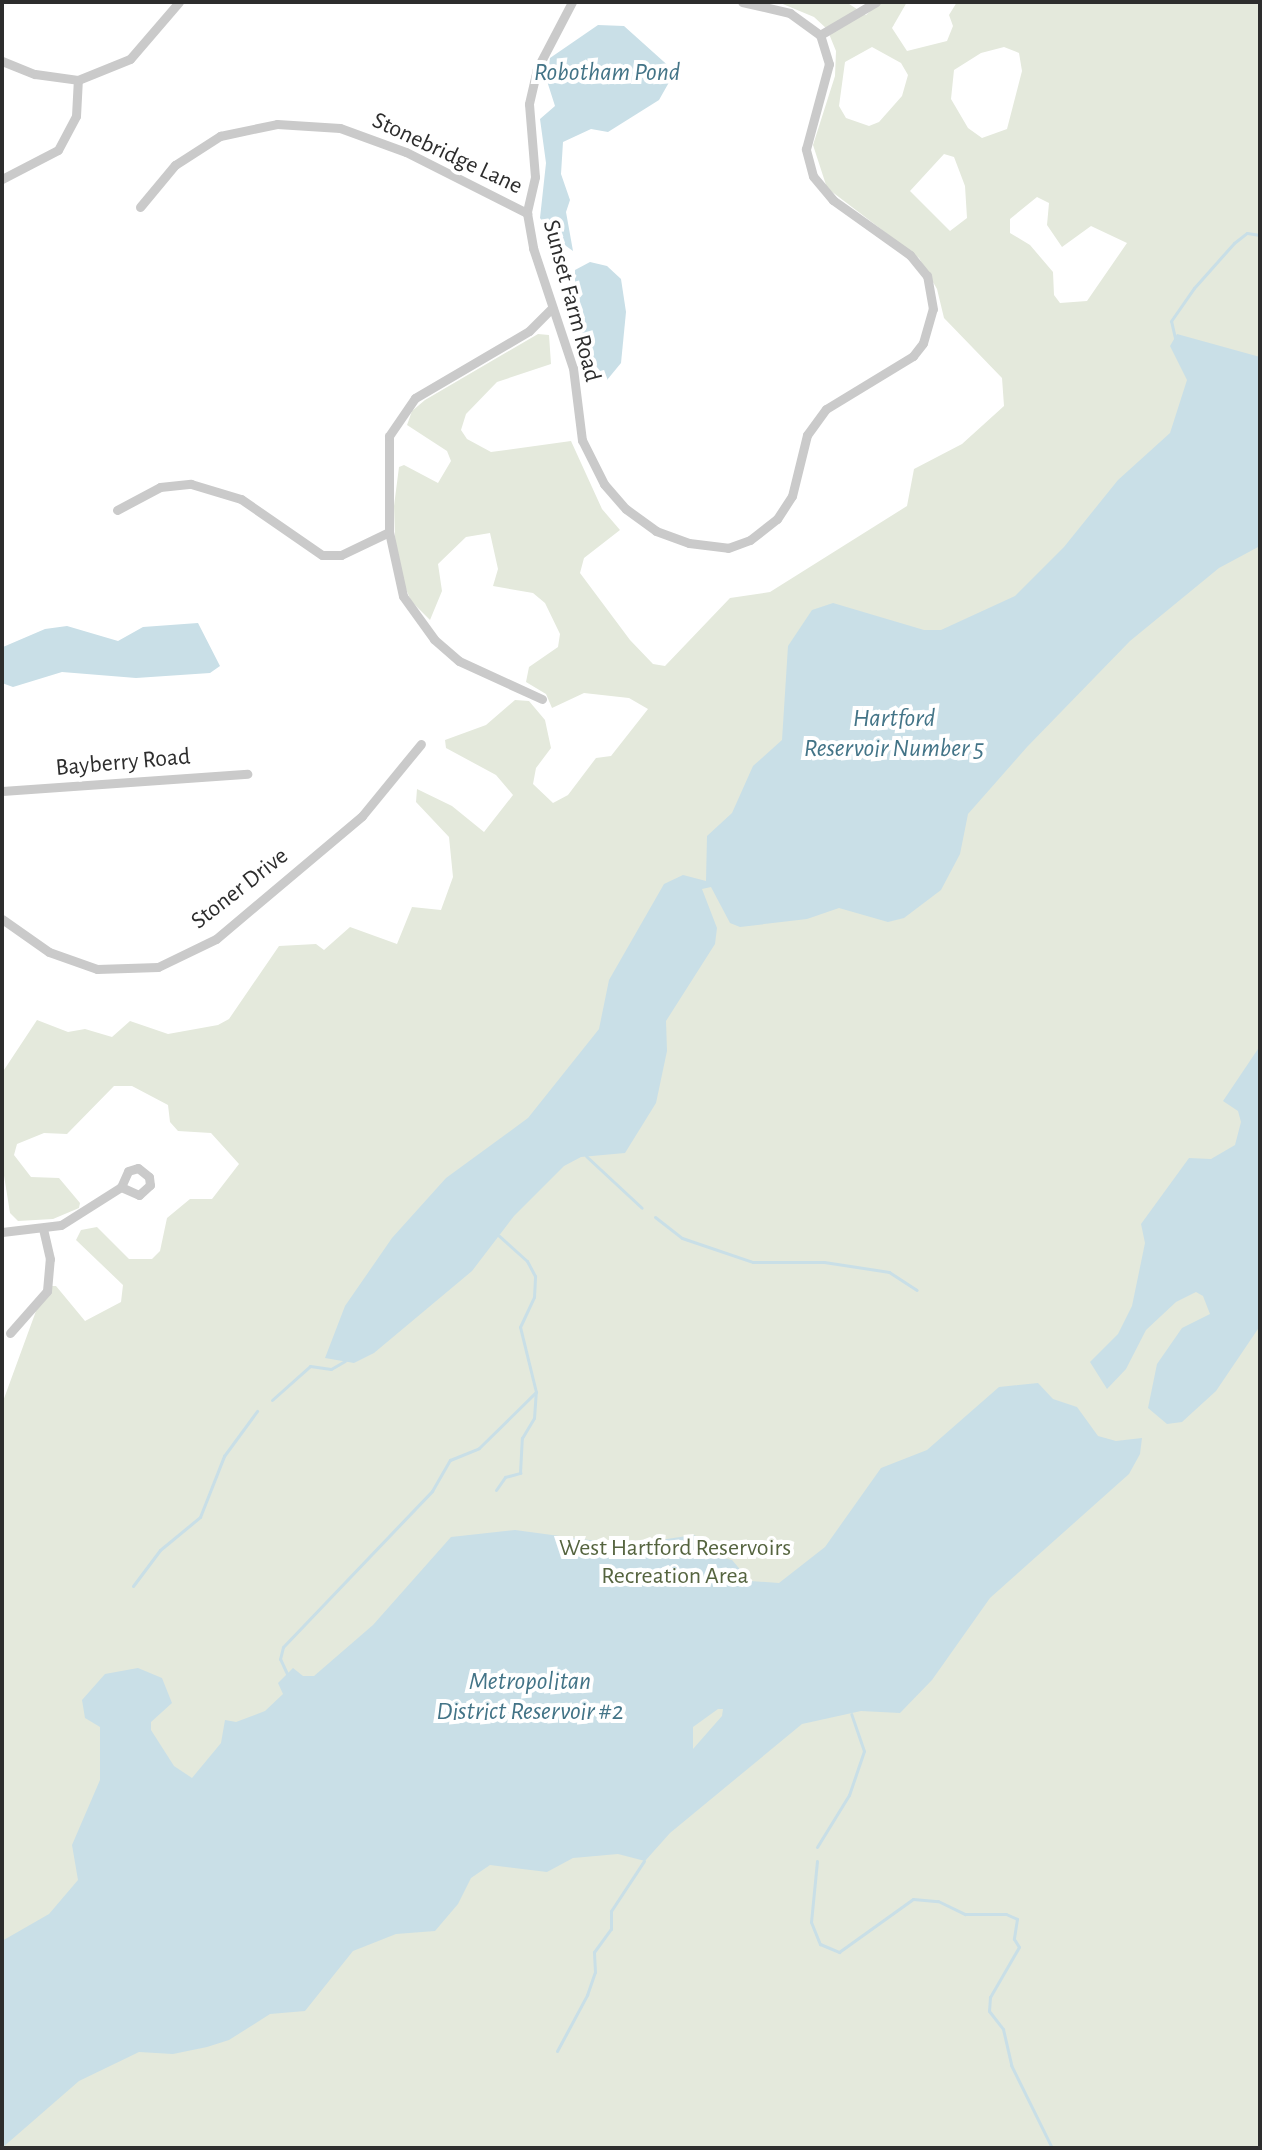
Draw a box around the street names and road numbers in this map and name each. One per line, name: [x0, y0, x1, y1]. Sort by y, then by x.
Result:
street label: Stonebridge Lane: [367, 107, 527, 201]
street label: Sunset Farm Road: [536, 217, 606, 385]
street label: Bayberry Road: [54, 743, 192, 783]
street label: Stoner Drive: [186, 842, 294, 936]

